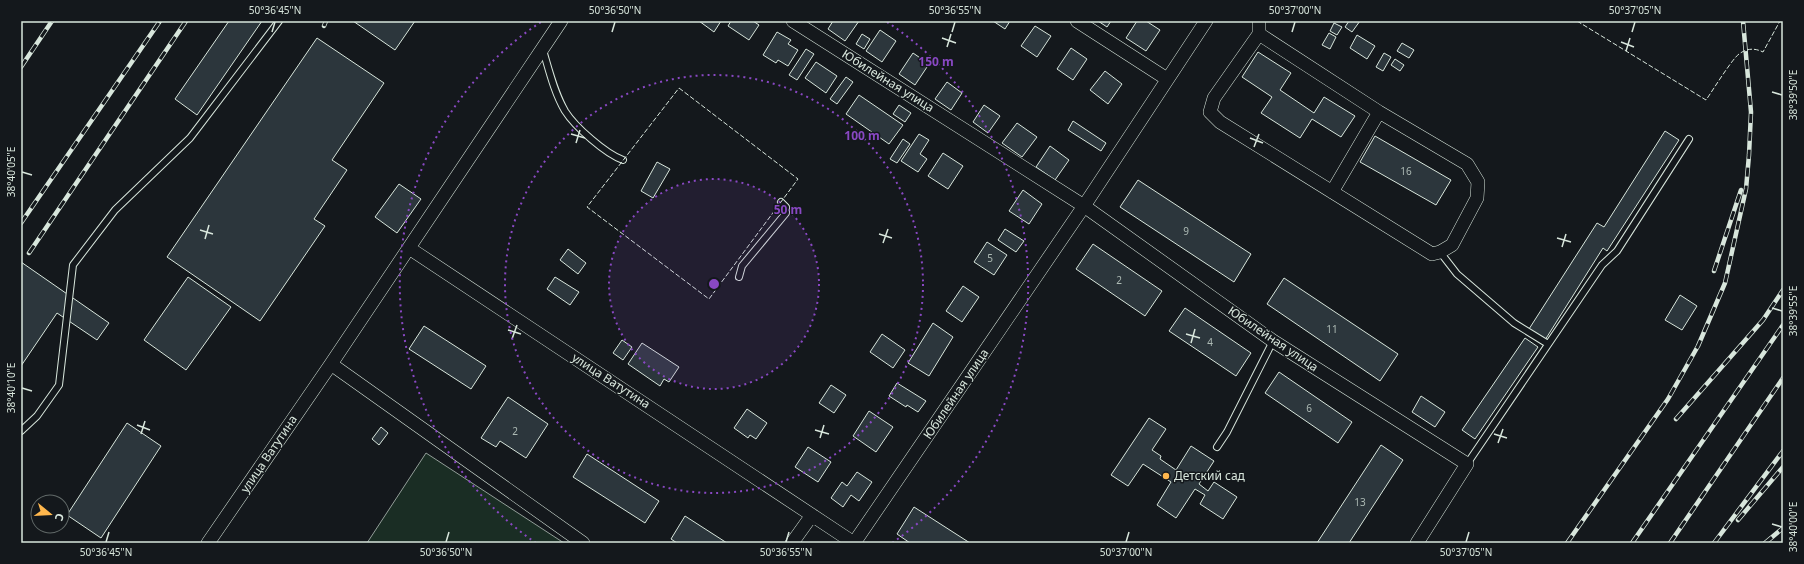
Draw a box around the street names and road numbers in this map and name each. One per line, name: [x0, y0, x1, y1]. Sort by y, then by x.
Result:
street label: Юбилейная улица: [839, 45, 938, 116]
street label: Юбилейная улица: [1225, 302, 1322, 375]
street label: Юбилейная улица: [919, 345, 992, 442]
street label: улица Ватутина: [569, 349, 654, 412]
street label: улица Ватутина: [236, 412, 301, 496]

